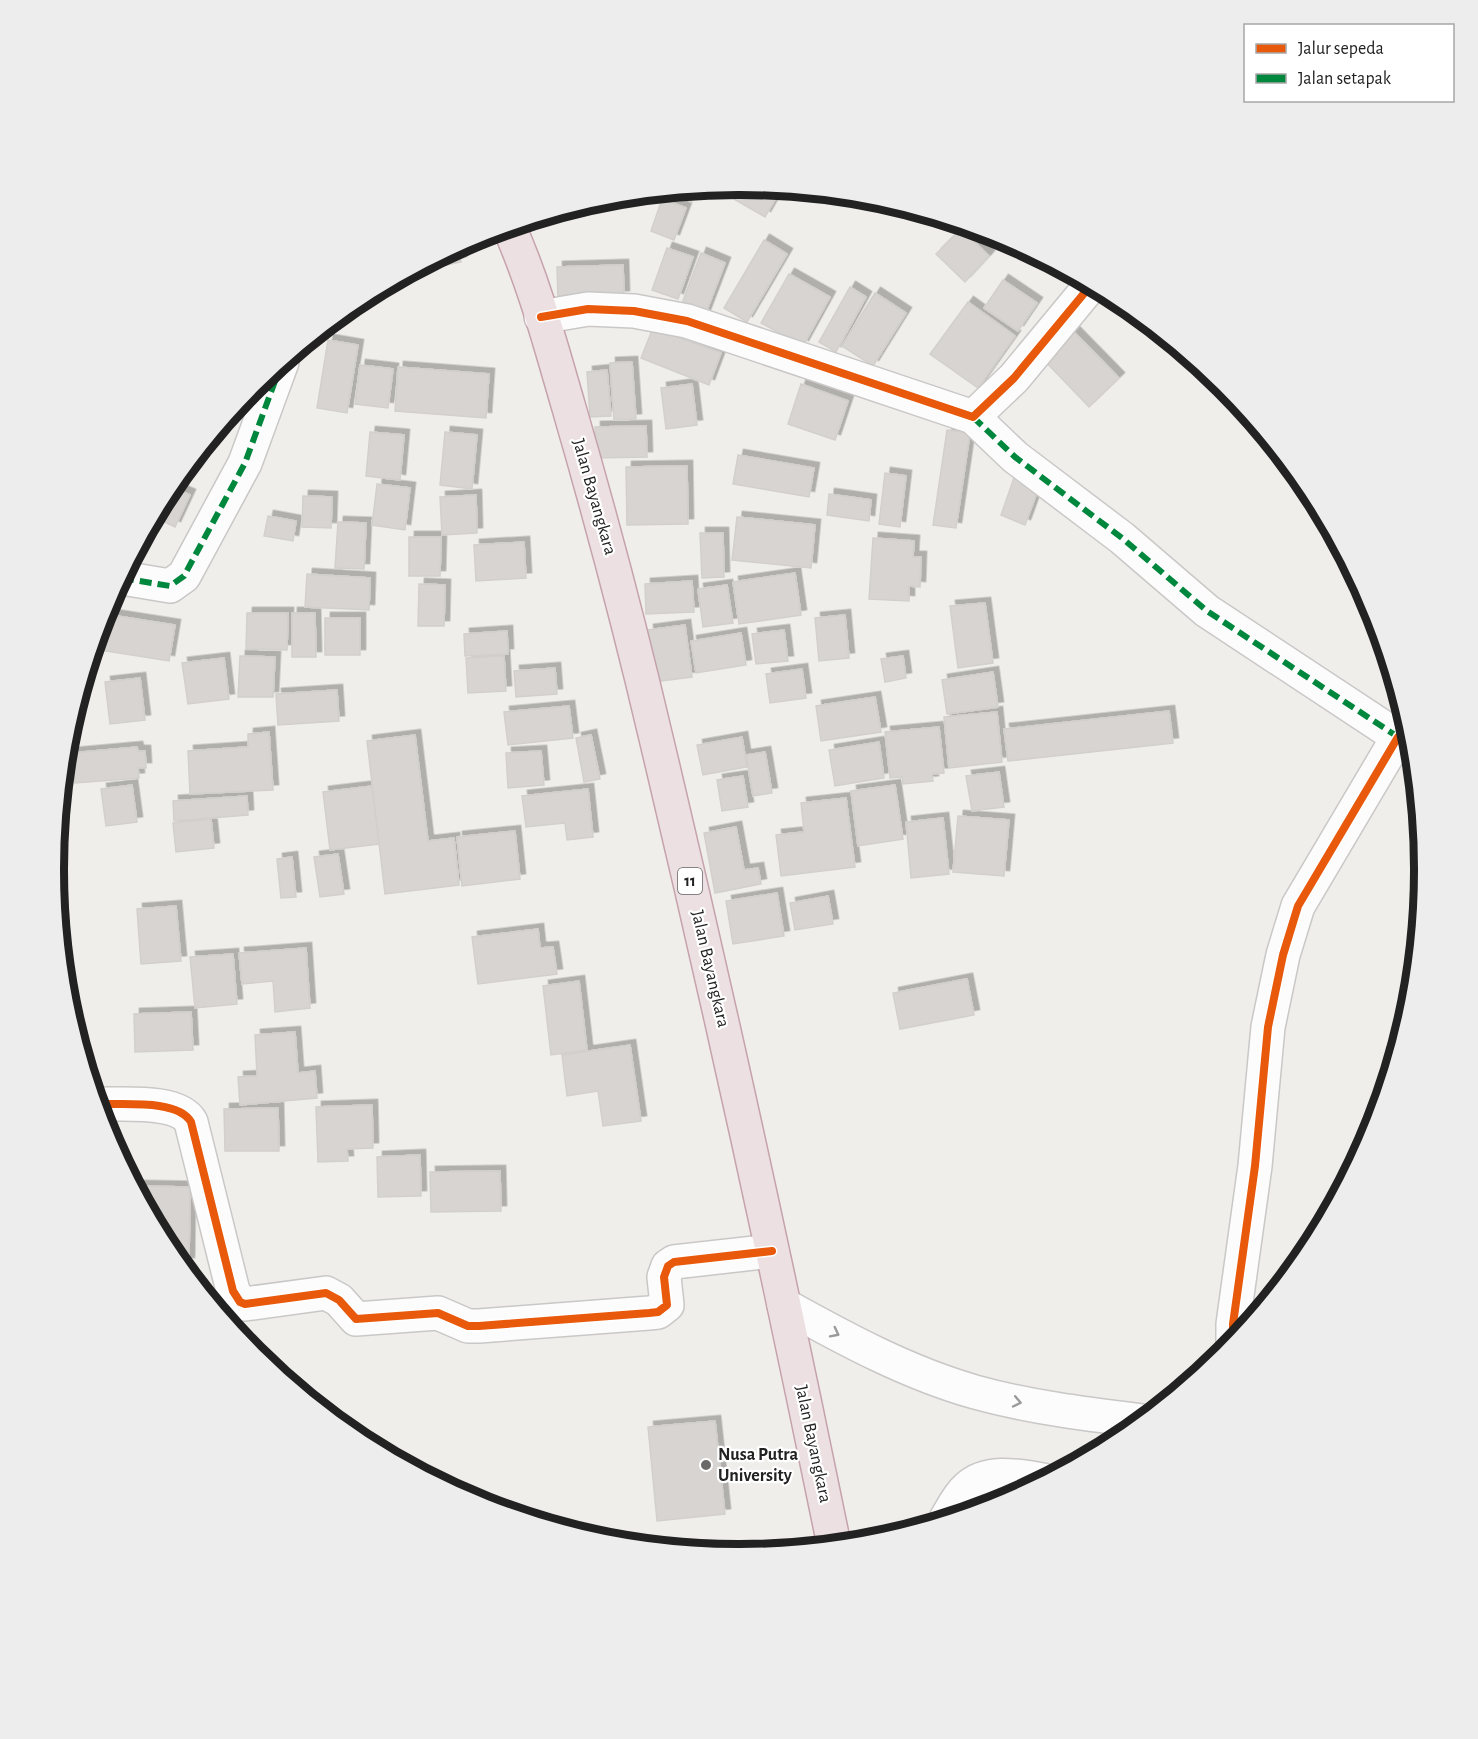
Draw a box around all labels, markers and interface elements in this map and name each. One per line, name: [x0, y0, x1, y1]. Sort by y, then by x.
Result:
legend: [1244, 24, 1454, 102]
text: Jalur sepeda: [1298, 40, 1384, 58]
text: Jalan setapak: [1298, 70, 1392, 88]
street label: Jalan Bayangkara: [569, 437, 619, 557]
road number: 11: [678, 868, 702, 894]
street label: Jalan Bayangkara: [688, 909, 732, 1029]
one-way arrow: [829, 1326, 840, 1338]
street label: Jalan Bayangkara: [792, 1384, 834, 1504]
one-way arrow: [1012, 1394, 1022, 1407]
place label: Nusa Putra University: [718, 1446, 798, 1485]
marker: Nusa Putra University: [699, 1458, 713, 1472]

